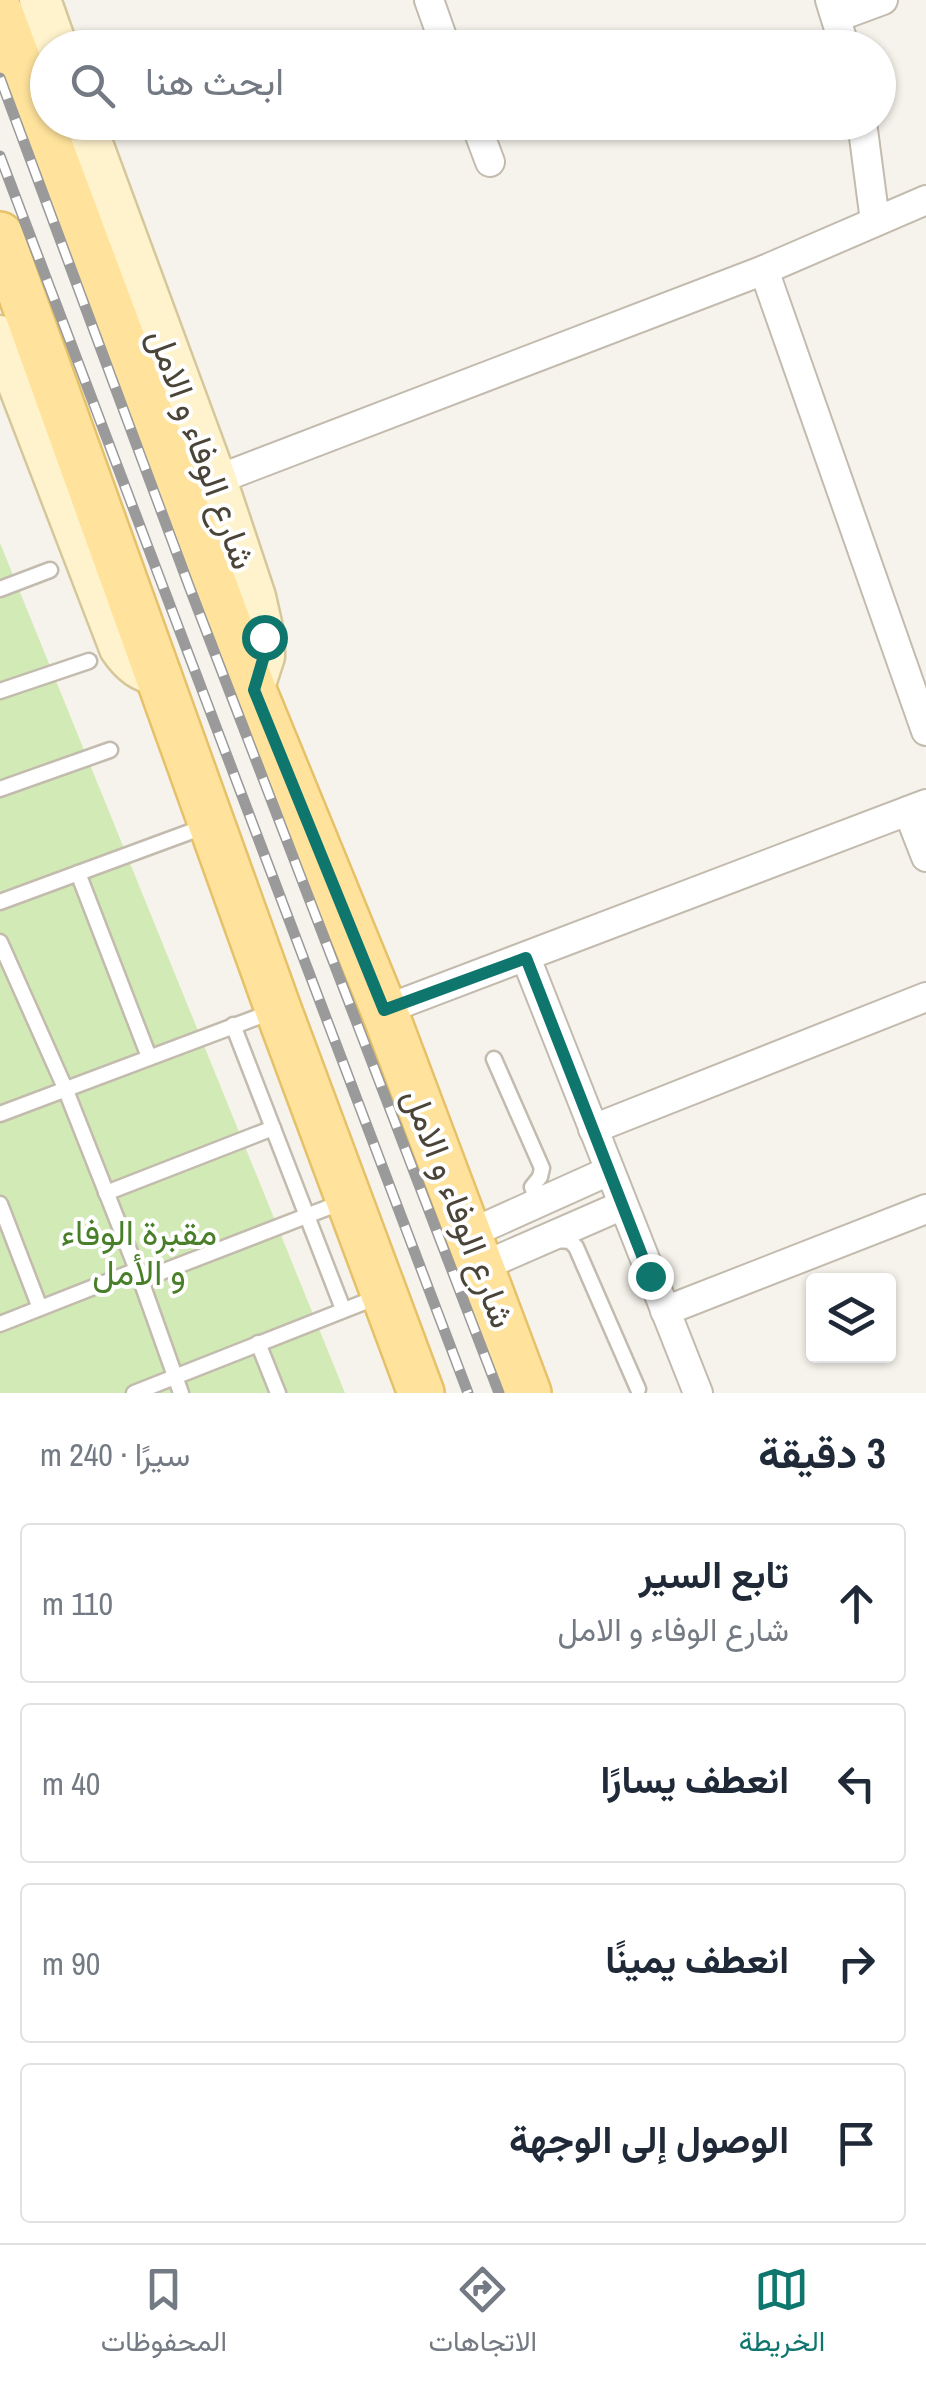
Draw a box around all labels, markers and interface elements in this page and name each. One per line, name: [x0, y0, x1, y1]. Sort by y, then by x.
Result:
search box: [30, 30, 896, 140]
text: ابحث هنا: [145, 56, 284, 107]
icon: search: [65, 58, 120, 113]
street label: شارع الوفاء و الامل: [136, 322, 268, 576]
route start: [242, 615, 288, 661]
street label: شارع الوفاء و الامل: [391, 1081, 527, 1335]
park label: مقبرة الوفاء و الأمل: [61, 1209, 217, 1296]
route end: [628, 1254, 674, 1300]
map controls: [806, 1273, 896, 1363]
button: layers: [806, 1273, 896, 1363]
text: 3 دقيقة: [758, 1425, 886, 1481]
text: سيرًا · 240 m: [40, 1433, 190, 1476]
text: تابع السير: [639, 1549, 789, 1600]
icon: ahead: [829, 1576, 884, 1631]
text: 110 m: [42, 1582, 113, 1625]
text: شارع الوفاء و الامل: [558, 1608, 789, 1651]
text: انعطف يسارًا: [600, 1754, 789, 1805]
icon: left: [829, 1756, 884, 1811]
text: 40 m: [42, 1762, 100, 1805]
text: انعطف يمينًا: [605, 1934, 789, 1985]
icon: right: [829, 1936, 884, 1991]
text: 90 m: [42, 1942, 100, 1985]
text: الوصول إلى الوجهة: [509, 2114, 789, 2165]
icon: arrive: [829, 2116, 884, 2171]
tab: المحفوظات: [101, 2262, 227, 2366]
tab: الاتجاهات: [428, 2262, 537, 2366]
tab: الخريطة: [739, 2262, 825, 2366]

